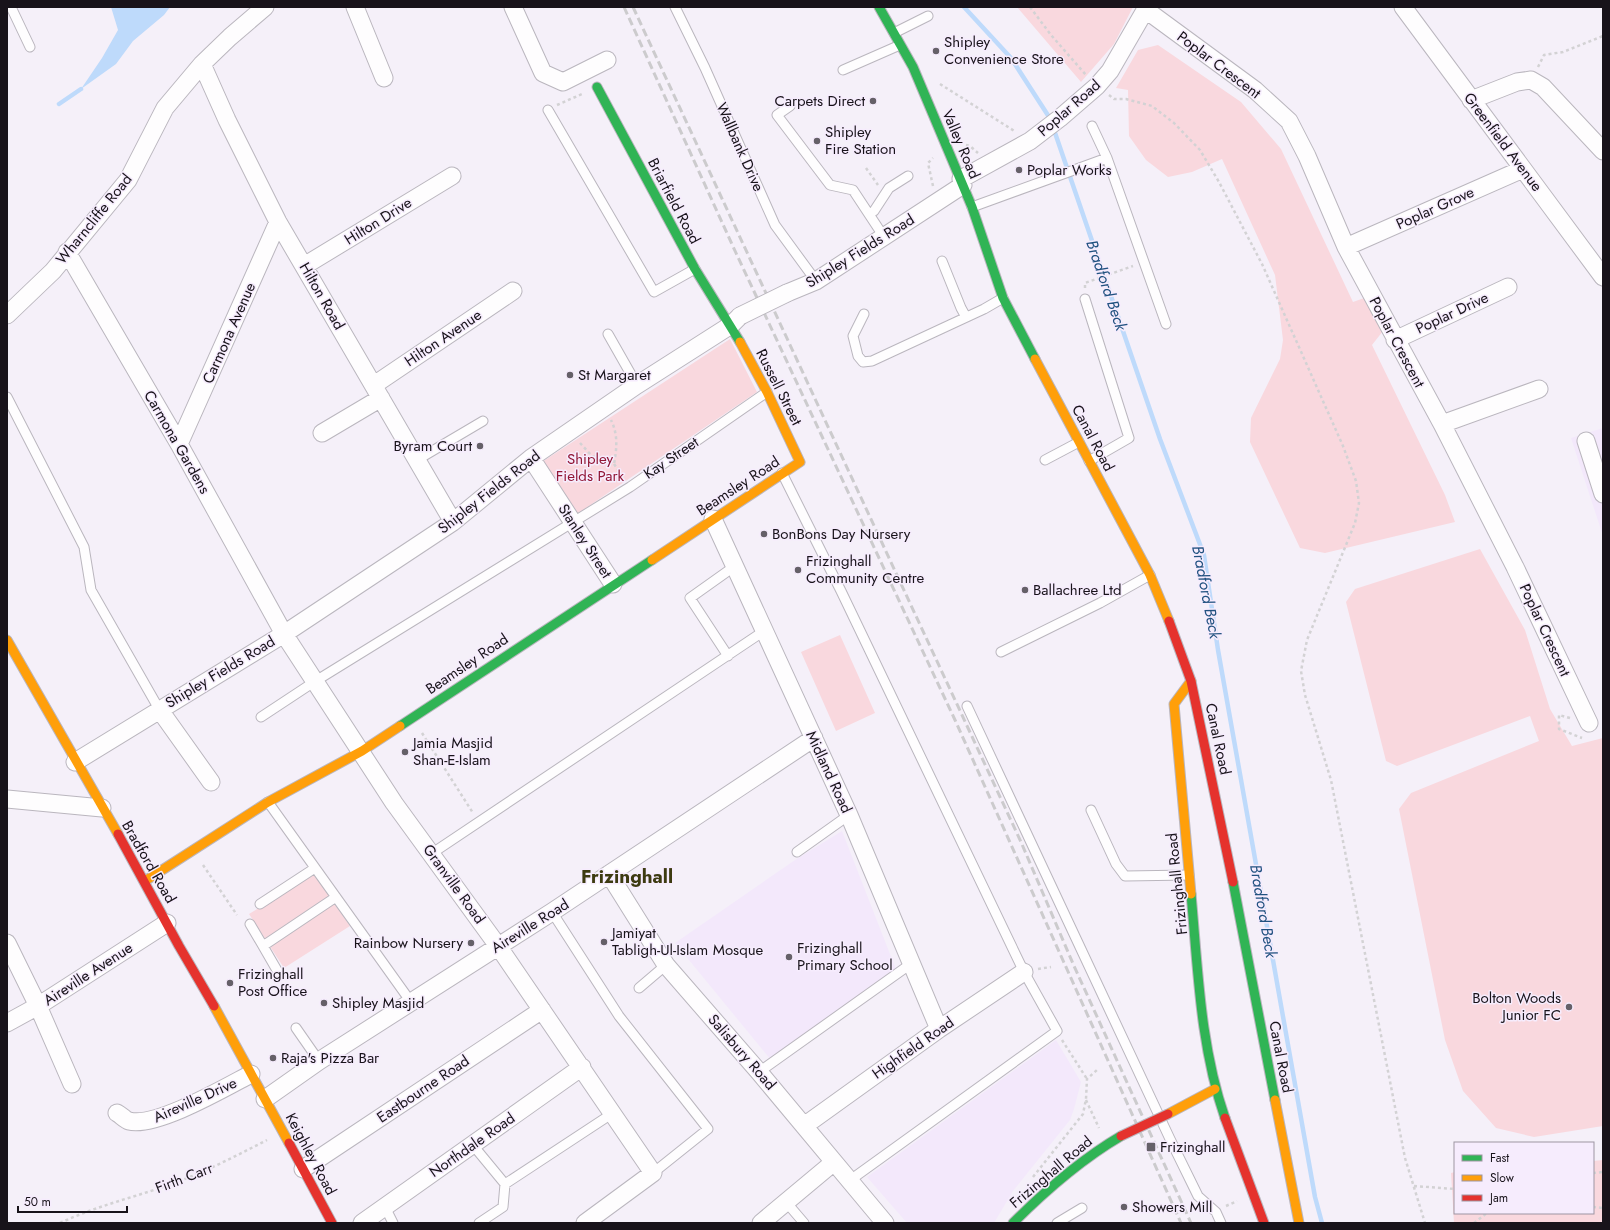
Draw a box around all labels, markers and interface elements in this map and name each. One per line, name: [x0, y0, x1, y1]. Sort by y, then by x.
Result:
street label: Poplar Crescent: [1172, 26, 1266, 104]
place label: Shipley Convenience Store: [944, 31, 1064, 70]
marker: Shipley Convenience Store: [931, 46, 941, 56]
street label: Poplar Road: [1033, 74, 1105, 142]
street label: Greenfield Avenue: [1458, 88, 1548, 196]
place label: Carpets Direct: [774, 90, 865, 112]
marker: Carpets Direct: [868, 96, 878, 106]
street label: Wallbank Drive: [711, 99, 770, 195]
street label: Valley Road: [937, 106, 985, 182]
place label: Shipley Fire Station: [825, 121, 896, 160]
marker: Shipley Fire Station: [812, 136, 822, 146]
street label: Briarfield Road: [642, 154, 706, 248]
place label: Poplar Works: [1027, 159, 1111, 181]
marker: Poplar Works: [1014, 165, 1024, 175]
street label: Wharncliffe Road: [51, 169, 137, 269]
street label: Poplar Grove: [1392, 181, 1478, 235]
street label: Hilton Drive: [340, 192, 416, 250]
street label: Shipley Fields Road: [801, 209, 919, 293]
water label: Bradford Beck: [1080, 237, 1133, 335]
street label: Hilton Road: [294, 258, 350, 334]
street label: Carmona Avenue: [197, 279, 261, 387]
street label: Poplar Drive: [1412, 286, 1492, 339]
street label: Poplar Crescent: [1364, 293, 1430, 392]
street label: Hilton Avenue: [400, 304, 486, 372]
street label: Russell Street: [750, 345, 808, 429]
place label: St Margaret: [578, 364, 651, 386]
marker: St Margaret: [565, 370, 575, 380]
street label: Carmona Gardens: [138, 386, 216, 498]
street label: Canal Road: [1066, 401, 1120, 475]
street label: Kay Street: [639, 431, 703, 485]
place label: Byram Court: [393, 435, 472, 457]
marker: Byram Court: [475, 441, 485, 451]
street label: Shipley Fields Road: [433, 445, 545, 539]
park label: Shipley Fields Park: [556, 448, 625, 487]
street label: Beamsley Road: [692, 451, 784, 521]
street label: Stanley Street: [553, 499, 618, 583]
place label: BonBons Day Nursery: [772, 523, 911, 545]
marker: BonBons Day Nursery: [759, 529, 769, 539]
water label: Bradford Beck: [1186, 543, 1227, 642]
place label: Frizinghall Community Centre: [806, 550, 925, 589]
marker: Frizinghall Community Centre: [793, 565, 803, 575]
place label: Ballachree Ltd: [1033, 579, 1122, 601]
street label: Poplar Crescent: [1514, 580, 1576, 680]
marker: Ballachree Ltd: [1020, 585, 1030, 595]
street label: Beamsley Road: [421, 628, 513, 700]
street label: Shipley Fields Road: [161, 630, 279, 714]
street label: Canal Road: [1200, 701, 1236, 777]
street label: Midland Road: [800, 727, 858, 817]
place label: Jamia Masjid Shan-E-Islam: [411, 732, 493, 771]
marker: Jamia Masjid Shan-E-Islam: [400, 747, 410, 757]
street label: Bradford Road: [116, 817, 182, 907]
street label: Frizinghall Road: [1161, 832, 1193, 936]
street label: Granville Road: [418, 840, 490, 928]
district label: Frizinghall: [581, 863, 673, 890]
water label: Bradford Beck: [1244, 863, 1283, 961]
street label: Aireville Road: [487, 893, 573, 959]
place label: Jamiyat Tabligh-Ul-Islam Mosque: [610, 922, 764, 961]
place label: Rainbow Nursery: [354, 932, 463, 954]
street label: Aireville Avenue: [39, 937, 137, 1011]
marker: Jamiyat Tabligh-Ul-Islam Mosque: [599, 937, 609, 947]
place label: Frizinghall Primary School: [797, 937, 893, 976]
marker: Rainbow Nursery: [466, 938, 476, 948]
marker: Frizinghall Primary School: [784, 952, 794, 962]
place label: Frizinghall Post Office: [238, 963, 308, 1002]
marker: Frizinghall Post Office: [225, 978, 235, 988]
place label: Bolton Woods Junior FC: [1472, 987, 1561, 1026]
place label: Shipley Masjid: [332, 992, 424, 1014]
marker: Shipley Masjid: [319, 998, 329, 1008]
marker: Bolton Woods Junior FC: [1564, 1002, 1574, 1012]
street label: Salisbury Road: [703, 1009, 781, 1095]
street label: Highfield Road: [867, 1012, 959, 1084]
street label: Canal Road: [1263, 1019, 1299, 1095]
place label: Raja's Pizza Bar: [281, 1047, 380, 1069]
street label: Eastbourne Road: [372, 1050, 474, 1128]
marker: Raja's Pizza Bar: [268, 1053, 278, 1063]
street label: Aireville Drive: [150, 1072, 240, 1128]
street label: Northdale Road: [425, 1107, 519, 1183]
street label: Keighley Road: [280, 1109, 342, 1199]
street label: Frizinghall Road: [1005, 1131, 1097, 1213]
place label: Frizinghall: [1160, 1136, 1225, 1158]
marker: Frizinghall: [1145, 1141, 1157, 1153]
legend: [1454, 1142, 1594, 1214]
text: Fast: [1490, 1149, 1509, 1167]
street label: Firth Carr: [152, 1157, 217, 1199]
text: Slow: [1490, 1169, 1515, 1187]
scale bar: [18, 1188, 127, 1214]
text: Jam: [1488, 1189, 1508, 1207]
text: 50 m: [24, 1193, 51, 1211]
place label: Showers Mill: [1132, 1196, 1212, 1218]
marker: Showers Mill: [1119, 1202, 1129, 1212]

